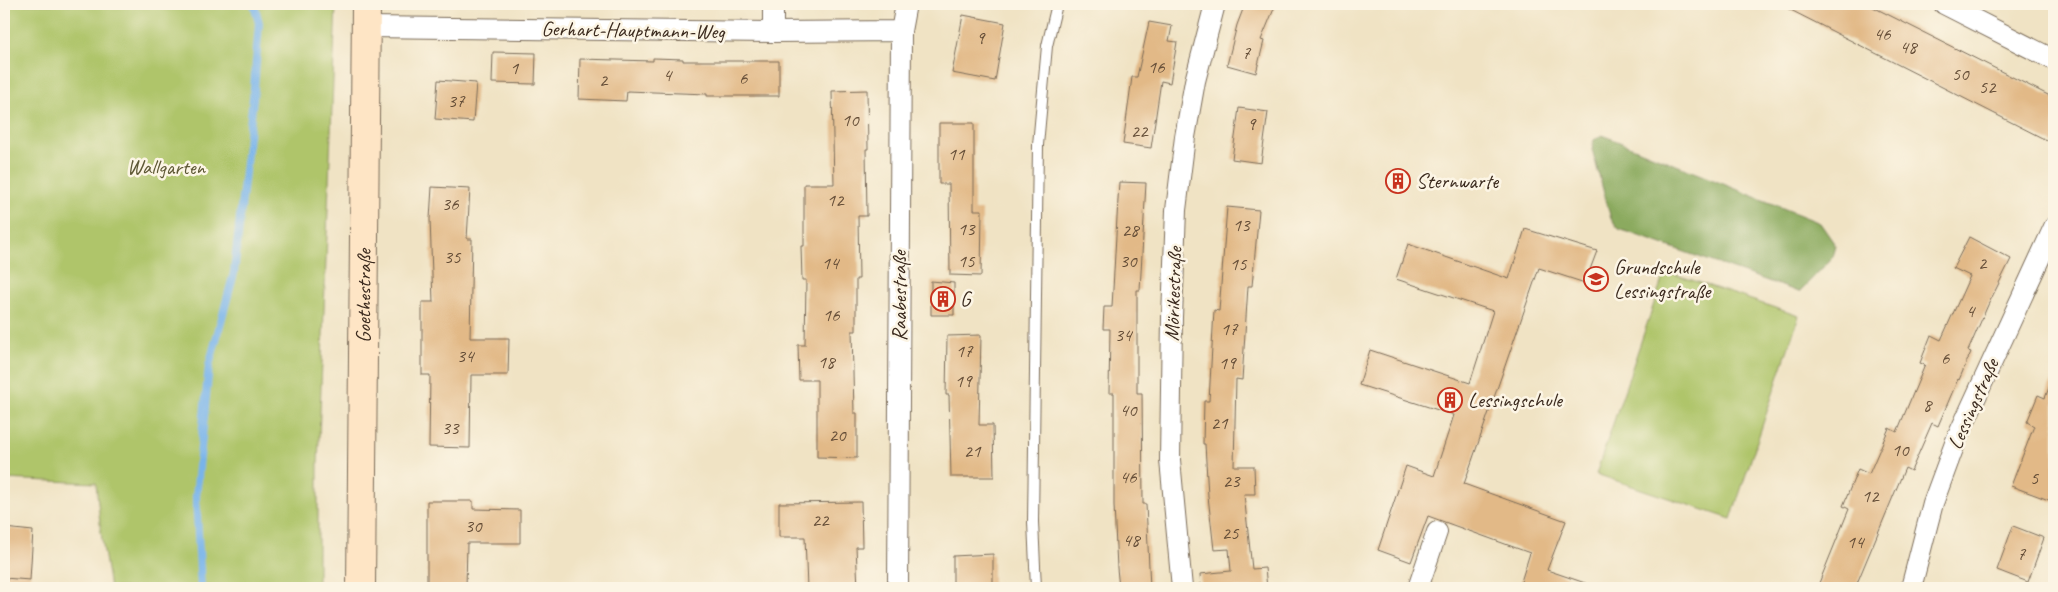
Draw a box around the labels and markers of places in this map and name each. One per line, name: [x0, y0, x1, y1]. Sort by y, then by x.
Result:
building icon: Sternwarte: [1385, 168, 1411, 194]
place label: Sternwarte: [1416, 168, 1499, 194]
place label: Grundschule Lessingstraße: [1614, 254, 1713, 304]
school or university icon: Grundschule Lessingstraße: [1583, 266, 1609, 292]
building icon: G: [930, 286, 956, 312]
place label: G: [960, 286, 973, 312]
building icon: Lessingschule: [1437, 387, 1463, 413]
place label: Lessingschule: [1468, 387, 1564, 413]

